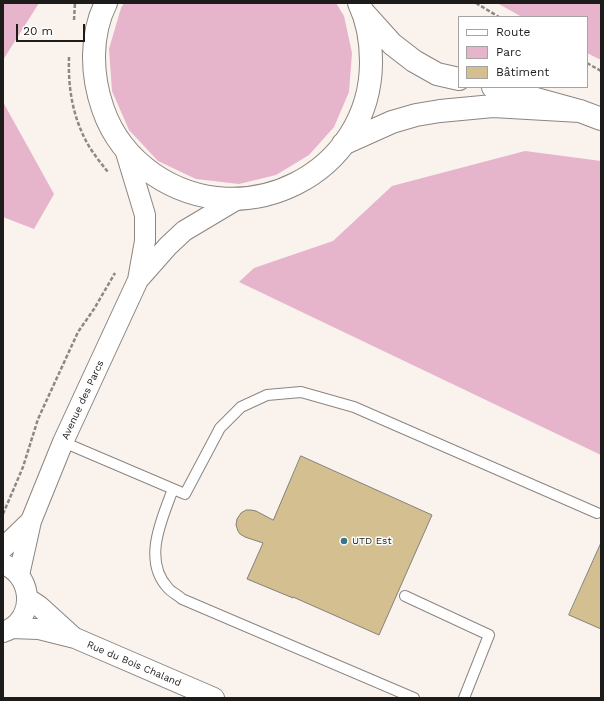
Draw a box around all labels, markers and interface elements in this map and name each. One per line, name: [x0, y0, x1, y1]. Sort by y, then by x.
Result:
scale bar: [18, 16, 87, 42]
legend: [458, 16, 588, 88]
text: 20 m: [23, 24, 53, 38]
text: Route: [496, 25, 530, 39]
text: Parc: [496, 45, 522, 59]
text: Bâtiment: [496, 65, 549, 79]
street label: Avenue des Parcs: [59, 358, 107, 442]
place label: UTD Est: [352, 535, 392, 547]
marker: UTD Est: [339, 536, 349, 546]
street label: Rue du Bois Chaland: [85, 639, 183, 689]

